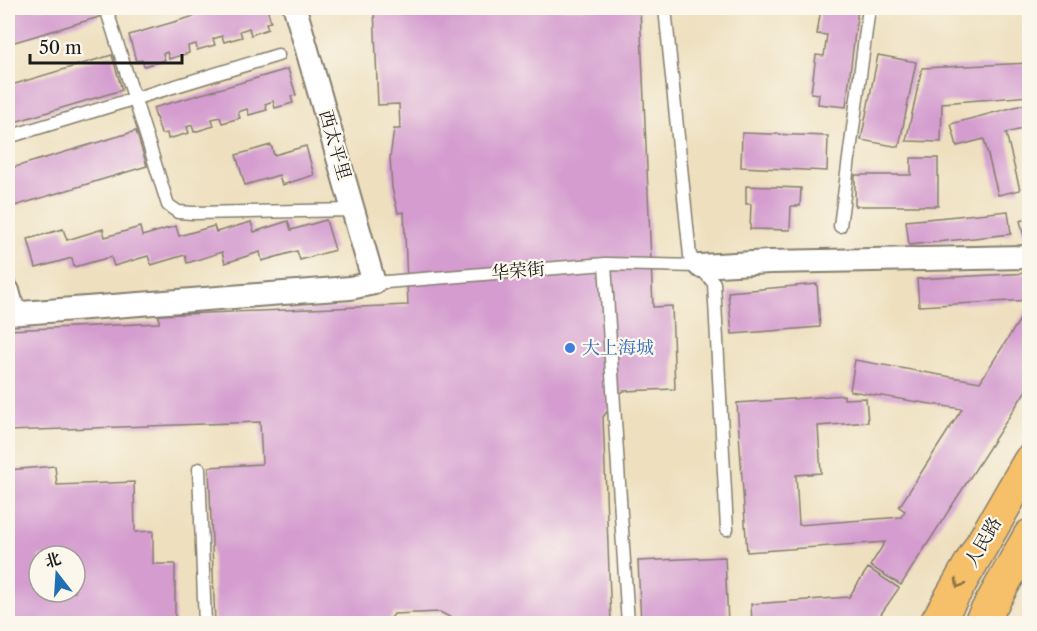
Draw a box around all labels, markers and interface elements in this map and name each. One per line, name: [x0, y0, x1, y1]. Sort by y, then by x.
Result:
scale bar: [30, 27, 182, 65]
text: 50 m: [39, 37, 82, 59]
street label: 西太平里: [315, 107, 355, 183]
street label: 华荣街: [490, 258, 546, 284]
place label: 大上海城: [582, 337, 654, 359]
marker: 大上海城: [563, 341, 577, 355]
street label: 人民路: [960, 513, 1006, 571]
north arrow: [27, 544, 87, 604]
text: 北: [42, 548, 63, 572]
one-way arrow: [954, 578, 966, 588]

